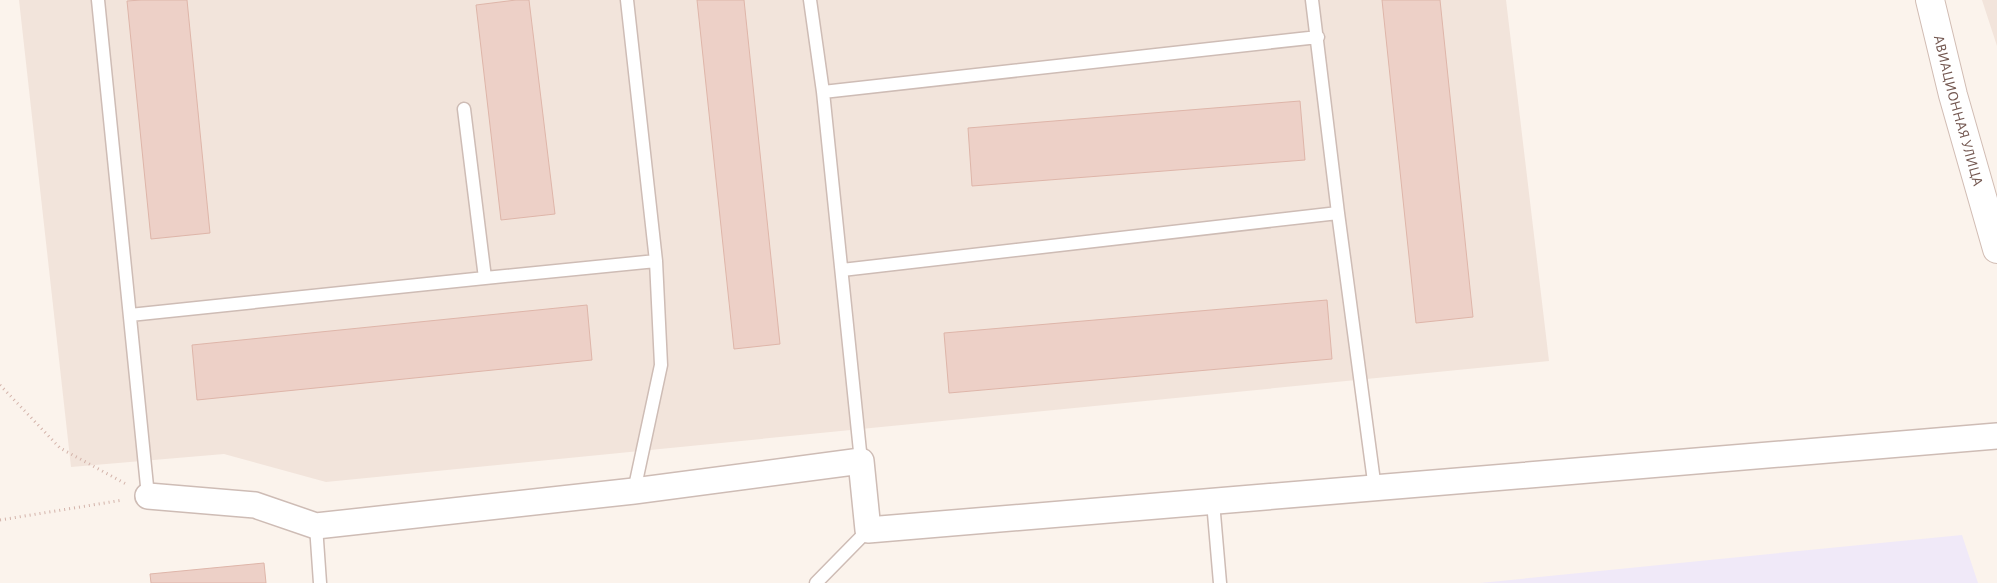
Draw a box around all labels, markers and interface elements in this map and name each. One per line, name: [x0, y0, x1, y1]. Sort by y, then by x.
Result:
street label: АВИАЦИОННАЯ УЛИЦА: [1931, 34, 1986, 188]

